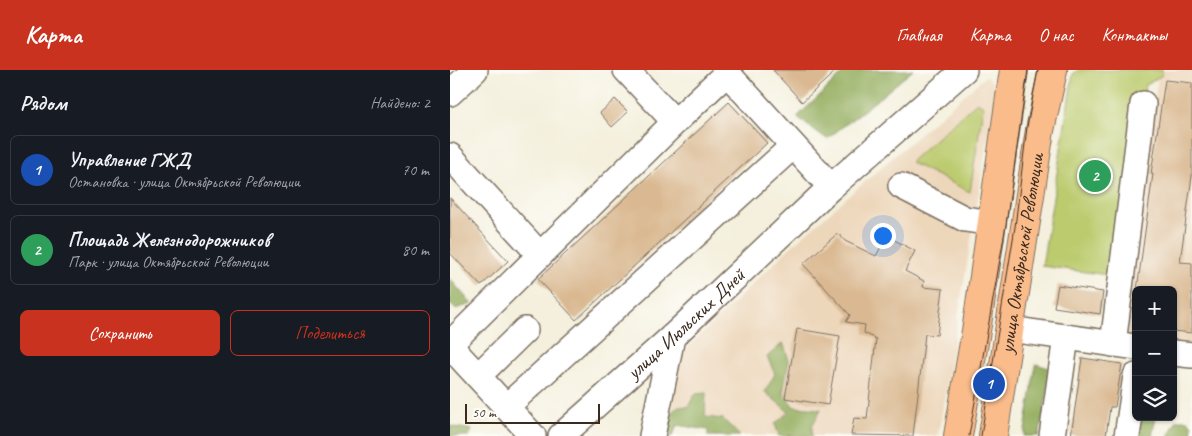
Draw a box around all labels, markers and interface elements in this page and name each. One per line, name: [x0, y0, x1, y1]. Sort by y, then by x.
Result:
text: Карта: [25, 20, 82, 50]
text: Главная: [897, 24, 942, 46]
text: Карта: [970, 24, 1011, 46]
text: О нас: [1039, 24, 1074, 46]
text: Контакты: [1102, 24, 1167, 46]
text: Рядом: [20, 90, 67, 116]
text: Найдено: 2: [370, 93, 430, 113]
text: Управление ГЖД: [68, 148, 191, 172]
street label: улица Октябрьской Революции: [994, 150, 1049, 356]
pin: 2: [1079, 157, 1111, 195]
text: 1: [33, 160, 41, 180]
text: 70 m: [402, 160, 429, 180]
text: Остановка · улица Октябрьской Революции: [68, 172, 300, 192]
your location: [870, 223, 896, 249]
text: Площадь Железнодорожников: [68, 228, 270, 252]
text: 2: [33, 240, 41, 260]
text: 80 m: [402, 240, 429, 260]
text: Парк · улица Октябрьской Революции: [68, 252, 269, 272]
street label: улица Июльских Дней: [621, 262, 751, 385]
map controls: [1132, 286, 1177, 421]
button: +: [1132, 286, 1177, 331]
button: Сохранить: [20, 310, 220, 356]
button: Поделиться: [230, 310, 430, 356]
button: −: [1132, 331, 1177, 376]
pin: 1: [973, 365, 1005, 403]
button: layers: [1132, 376, 1177, 421]
scale bar: [465, 401, 600, 424]
text: 50 m: [472, 404, 496, 421]

